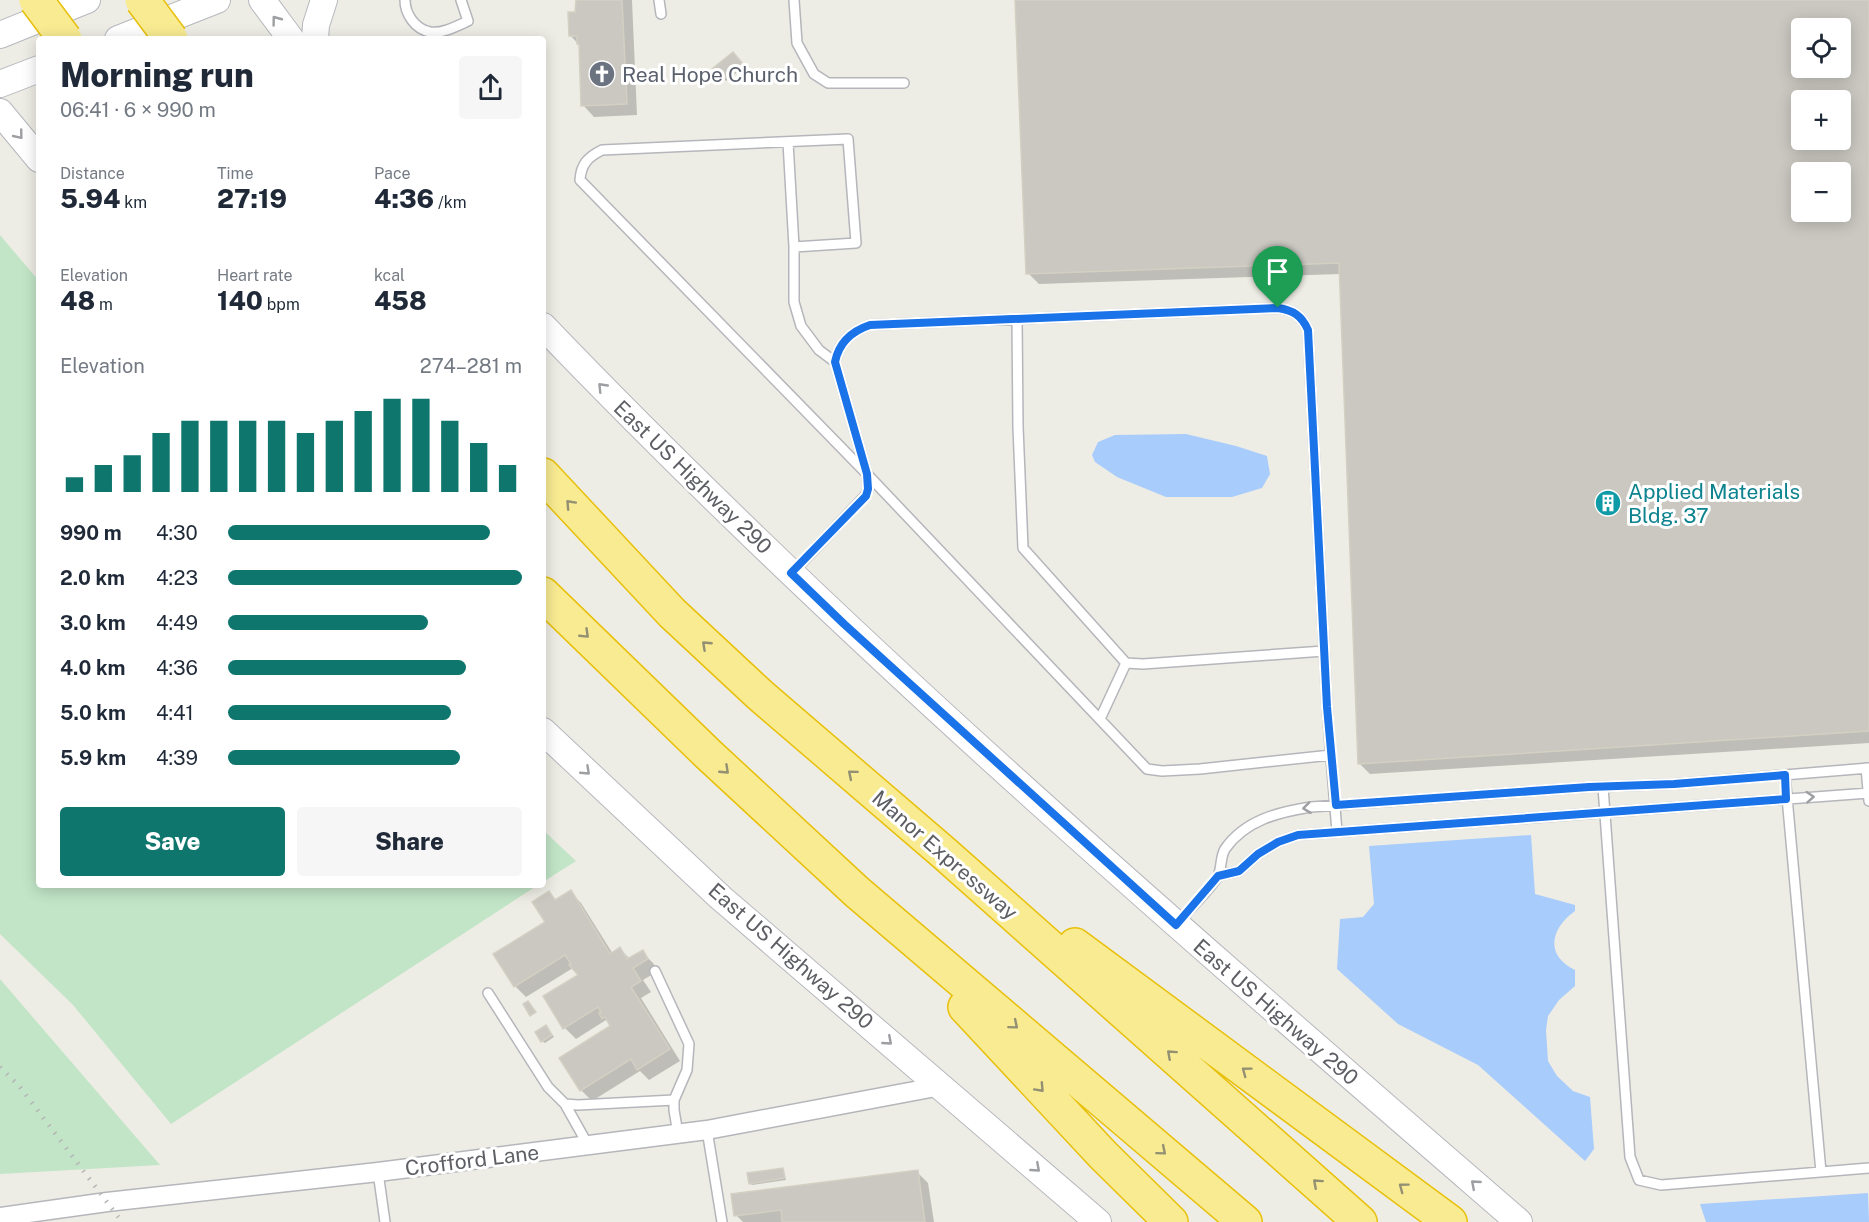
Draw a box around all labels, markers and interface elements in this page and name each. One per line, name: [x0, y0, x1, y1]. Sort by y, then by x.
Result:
one-way arrow: [273, 15, 284, 26]
map controls: [1791, 18, 1851, 222]
button: locate: [1791, 18, 1851, 78]
text: Morning run: [60, 56, 254, 94]
button: share: [459, 56, 522, 119]
church icon: Real Hope Church: [587, 59, 617, 89]
place label: Real Hope Church: [622, 62, 798, 87]
button: +: [1791, 90, 1851, 150]
text: 06:41 · 6 × 990 m: [60, 98, 216, 122]
one-way arrow: [12, 129, 23, 140]
button: −: [1791, 162, 1851, 222]
text: Distance: [60, 164, 125, 183]
text: Time: [217, 164, 253, 183]
text: Pace: [374, 164, 411, 183]
text: 5.94: [60, 183, 120, 214]
text: 27:19: [217, 183, 287, 214]
text: 4:36: [374, 183, 434, 214]
text: km: [120, 193, 147, 212]
text: /km: [434, 193, 467, 212]
pin: [1252, 246, 1303, 308]
icon: arrive: [1261, 255, 1294, 288]
text: Elevation: [60, 266, 128, 285]
text: Heart rate: [217, 266, 293, 285]
text: kcal: [374, 266, 405, 285]
text: 48: [60, 285, 95, 316]
text: 140: [217, 285, 263, 316]
text: 458: [374, 285, 427, 316]
text: m: [95, 295, 113, 314]
text: bpm: [263, 295, 300, 314]
text: Elevation: [60, 354, 145, 378]
text: 274–281 m: [420, 354, 522, 378]
one-way arrow: [598, 384, 609, 394]
street label: East US Highway 290: [609, 395, 777, 559]
place label: Applied Materials Bldg. 37: [1628, 479, 1800, 528]
building icon: Applied Materials Bldg. 37: [1593, 488, 1623, 518]
one-way arrow: [567, 501, 578, 512]
text: 990 m: [60, 521, 122, 545]
text: 4:30: [156, 521, 198, 545]
text: 2.0 km: [60, 566, 125, 590]
text: 4:23: [156, 566, 198, 590]
text: 3.0 km: [60, 611, 126, 635]
text: 4:49: [156, 611, 198, 635]
one-way arrow: [578, 627, 589, 638]
one-way arrow: [702, 641, 713, 652]
text: 4.0 km: [60, 656, 125, 680]
text: 4:36: [156, 656, 198, 680]
text: 5.0 km: [60, 701, 126, 725]
text: 4:41: [156, 701, 194, 725]
text: 5.9 km: [60, 746, 126, 770]
text: 4:39: [156, 746, 198, 770]
one-way arrow: [718, 762, 729, 773]
one-way arrow: [578, 764, 589, 775]
one-way arrow: [848, 770, 859, 781]
street label: Manor Expressway: [867, 785, 1023, 925]
one-way arrow: [1806, 791, 1815, 804]
one-way arrow: [1303, 801, 1312, 814]
button: Save: [60, 807, 285, 876]
button: Share: [297, 807, 522, 876]
street label: East US Highway 290: [704, 878, 878, 1034]
street label: East US Highway 290: [1189, 934, 1363, 1090]
one-way arrow: [1007, 1018, 1018, 1029]
one-way arrow: [881, 1033, 892, 1044]
one-way arrow: [1167, 1050, 1178, 1061]
one-way arrow: [1242, 1067, 1253, 1078]
one-way arrow: [1033, 1081, 1044, 1092]
street label: Crofford Lane: [404, 1139, 540, 1181]
one-way arrow: [1155, 1144, 1166, 1155]
one-way arrow: [1029, 1161, 1040, 1172]
one-way arrow: [1313, 1179, 1323, 1190]
one-way arrow: [1471, 1180, 1482, 1191]
one-way arrow: [1398, 1183, 1409, 1194]

